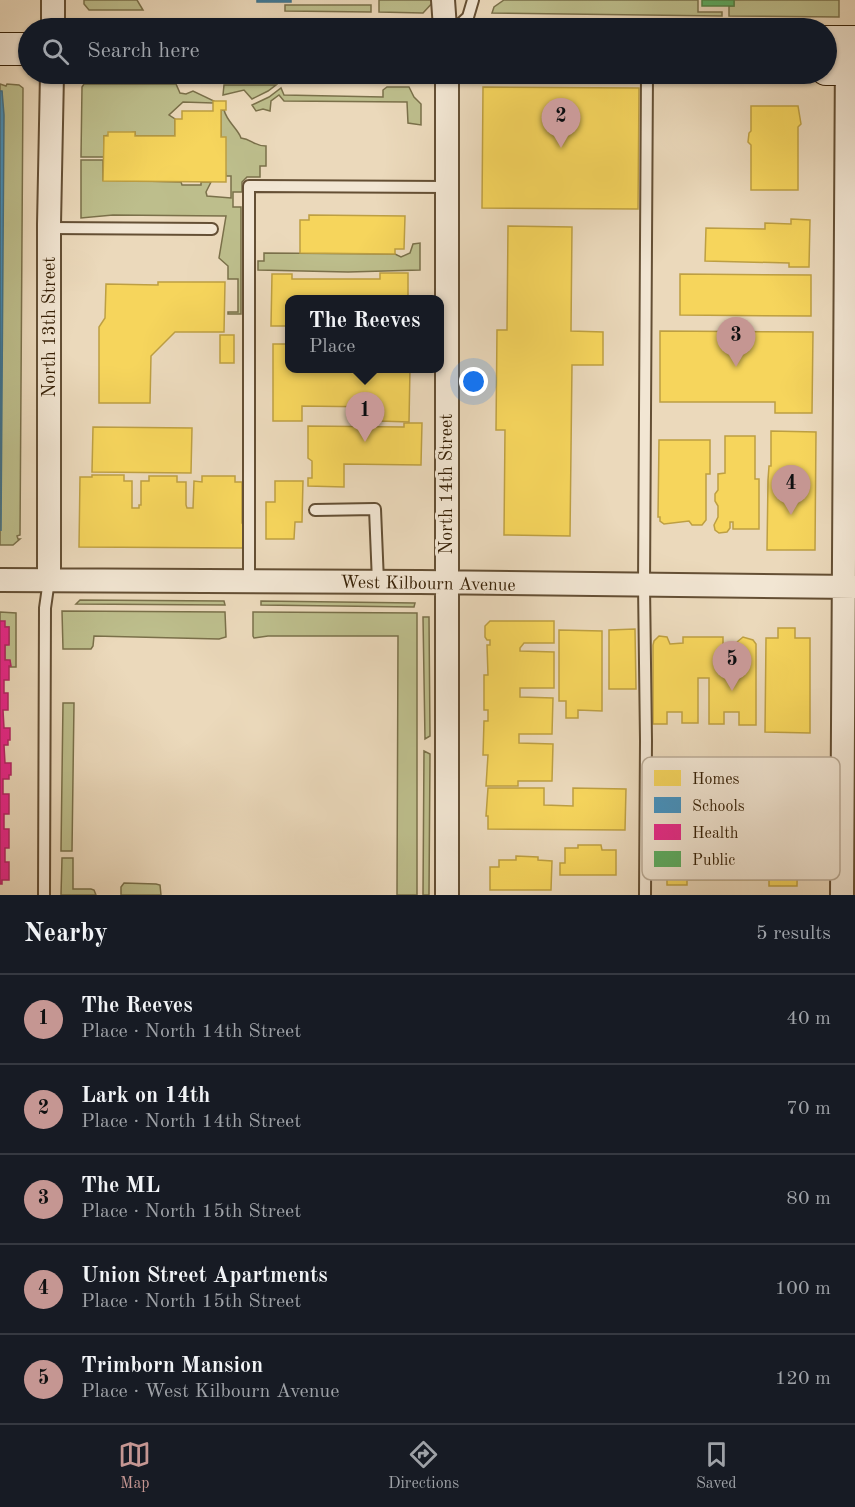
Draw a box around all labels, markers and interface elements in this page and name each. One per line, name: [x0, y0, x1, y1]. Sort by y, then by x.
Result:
search box: [18, 18, 837, 84]
icon: search: [39, 35, 72, 68]
text: Search here: [87, 40, 200, 62]
pin: 2: [542, 98, 580, 148]
street label: North 13th Street: [41, 256, 59, 398]
popup: [285, 295, 444, 373]
text: The Reeves: [309, 310, 420, 332]
pin: 3: [716, 318, 756, 367]
text: Place: [309, 337, 355, 357]
your location: [459, 367, 488, 396]
pin: 1: [346, 392, 385, 442]
street label: North 14th Street: [438, 413, 456, 555]
pin: 4: [772, 466, 810, 515]
street label: West Kilbourn Avenue: [340, 573, 516, 595]
pin: 5: [712, 642, 752, 691]
legend: [642, 757, 840, 880]
text: Homes: [692, 772, 740, 788]
text: Schools: [692, 799, 745, 815]
text: Health: [692, 826, 739, 842]
text: Public: [692, 853, 735, 869]
text: Nearby: [24, 921, 108, 947]
text: 5 results: [756, 924, 831, 944]
text: The Reeves: [81, 995, 193, 1017]
text: 1: [38, 1009, 49, 1029]
text: 40 m: [786, 1009, 831, 1029]
text: Place · North 14th Street: [81, 1022, 301, 1042]
text: Lark on 14th: [81, 1085, 210, 1107]
text: 2: [38, 1099, 49, 1119]
text: 70 m: [786, 1099, 831, 1119]
text: Place · North 14th Street: [81, 1112, 301, 1132]
text: The ML: [81, 1175, 160, 1197]
text: 3: [38, 1189, 49, 1209]
text: 80 m: [786, 1189, 831, 1209]
text: Place · North 15th Street: [81, 1202, 301, 1222]
text: Union Street Apartments: [81, 1265, 328, 1287]
text: 4: [38, 1279, 49, 1299]
text: 100 m: [775, 1279, 831, 1299]
text: Place · North 15th Street: [81, 1292, 301, 1312]
text: Trimborn Mansion: [81, 1355, 263, 1377]
text: 5: [38, 1369, 49, 1389]
text: 120 m: [775, 1369, 831, 1389]
text: Place · West Kilbourn Avenue: [81, 1382, 339, 1402]
tab: Map: [118, 1438, 151, 1494]
tab: Directions: [388, 1438, 459, 1494]
tab: Saved: [696, 1438, 737, 1494]

